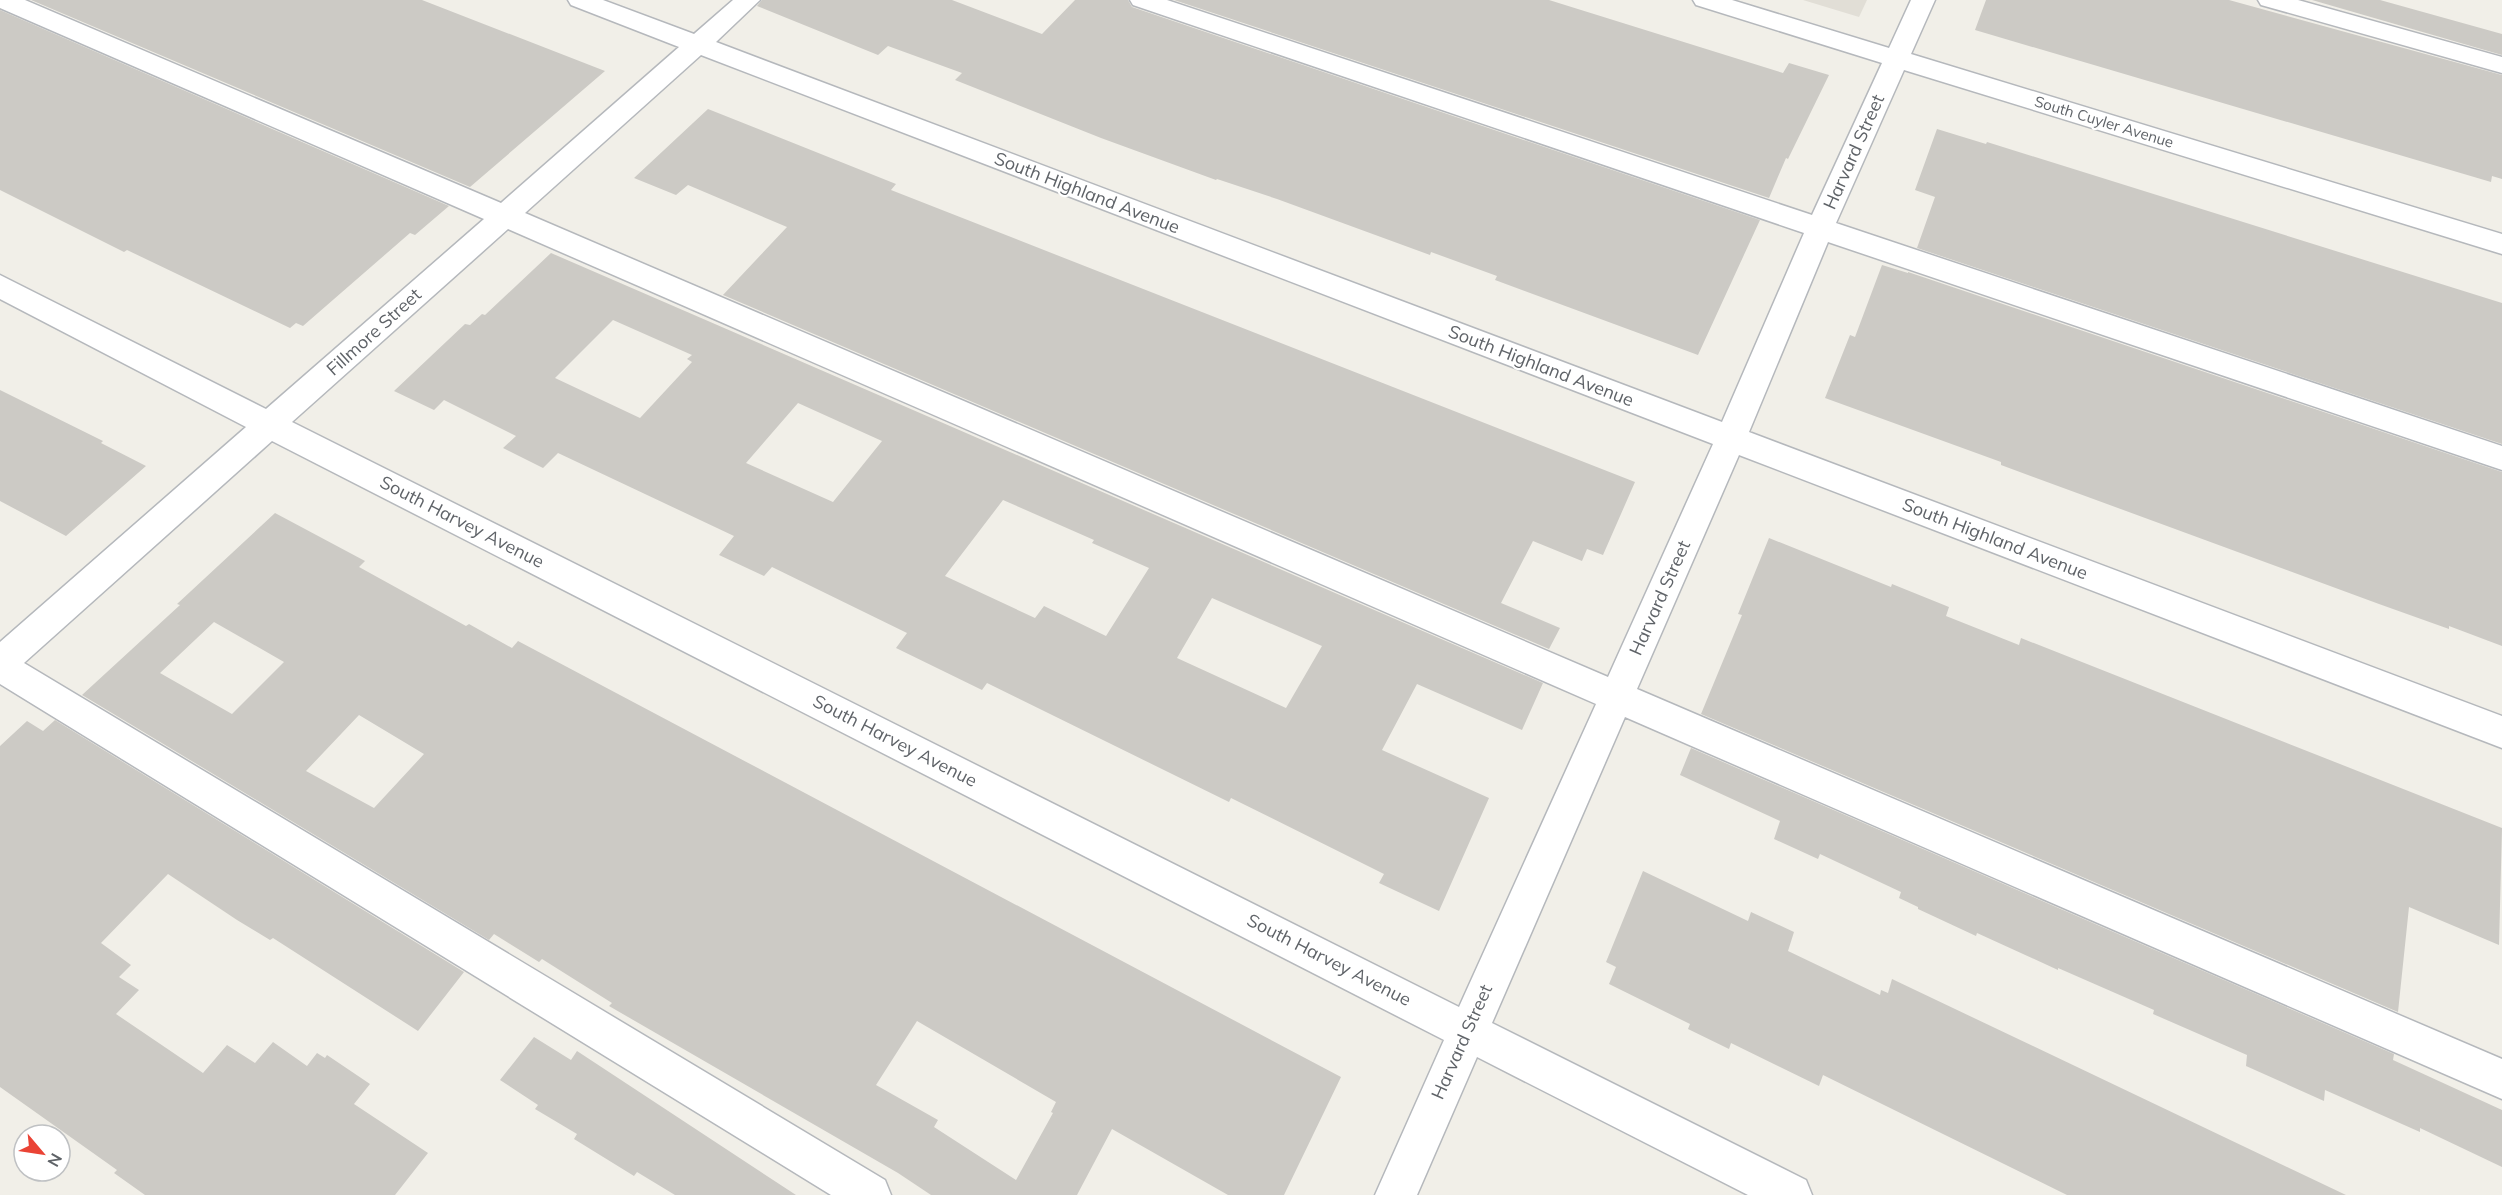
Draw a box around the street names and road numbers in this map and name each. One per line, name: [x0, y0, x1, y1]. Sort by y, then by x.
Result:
street label: Harvard Street: [1818, 91, 1889, 213]
street label: South Cuyler Avenue: [2032, 91, 2176, 152]
street label: South Highland Avenue: [991, 147, 1183, 239]
street label: Fillmore Street: [321, 283, 426, 380]
street label: South Highland Avenue: [1445, 320, 1637, 412]
street label: South Harvey Avenue: [376, 470, 548, 573]
street label: South Highland Avenue: [1899, 493, 2091, 585]
street label: Harvard Street: [1624, 537, 1695, 659]
street label: South Harvey Avenue: [809, 689, 981, 792]
street label: South Harvey Avenue: [1243, 908, 1415, 1011]
street label: Harvard Street: [1426, 981, 1497, 1103]

